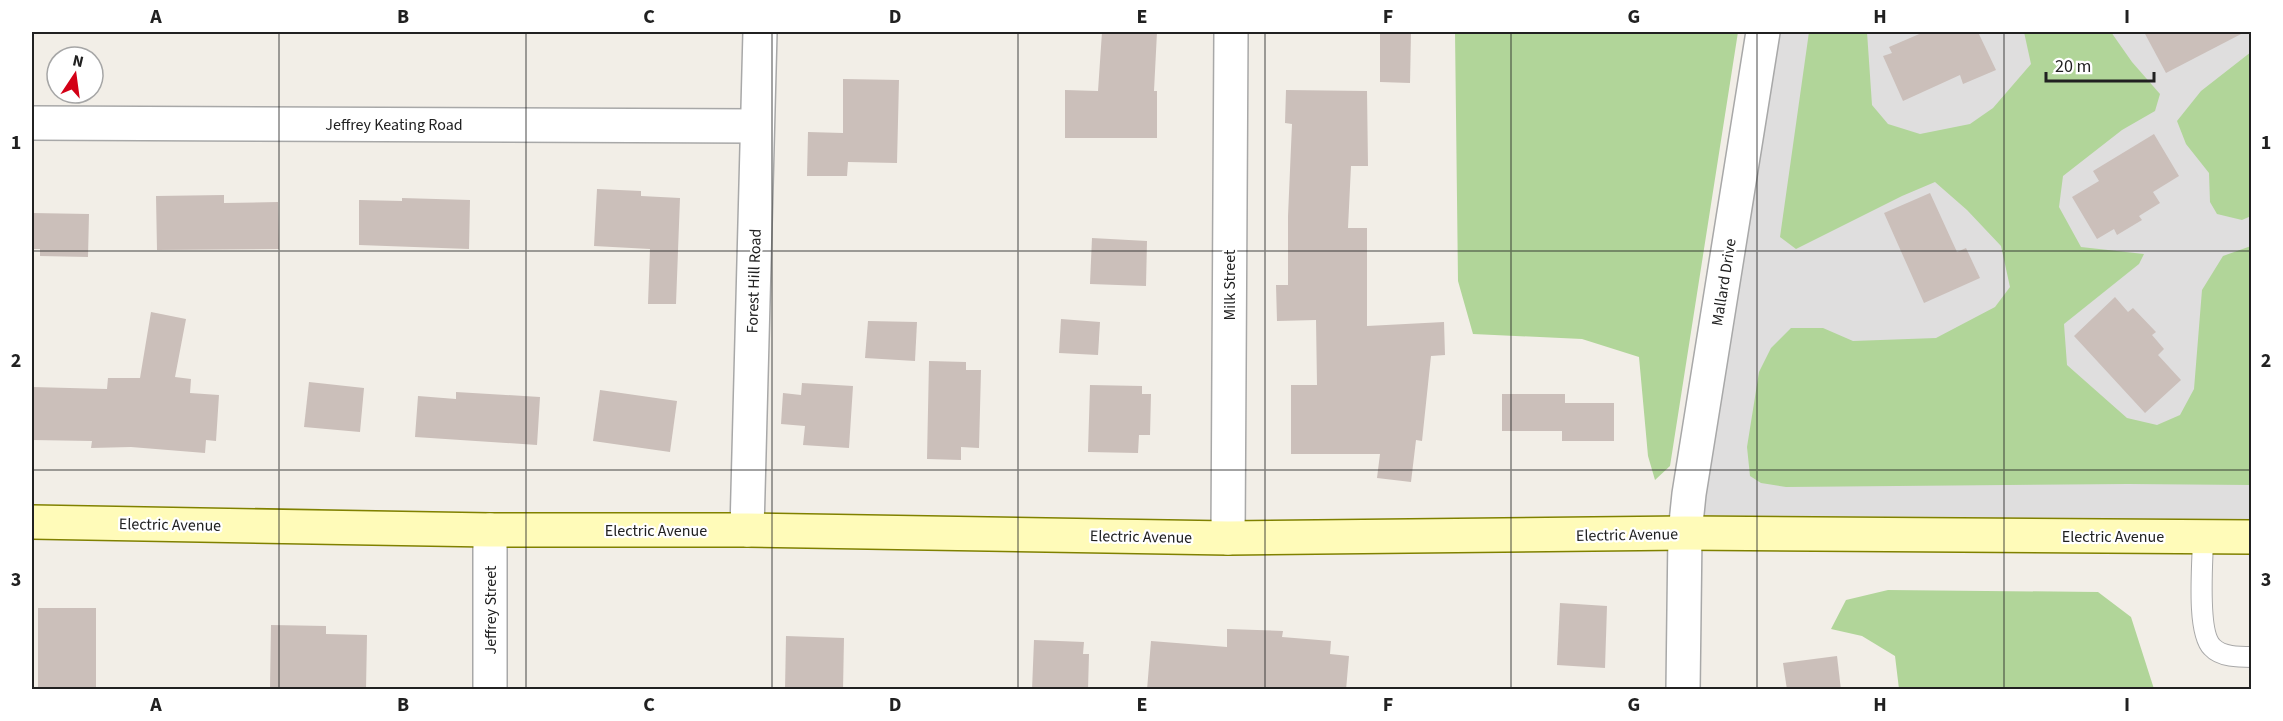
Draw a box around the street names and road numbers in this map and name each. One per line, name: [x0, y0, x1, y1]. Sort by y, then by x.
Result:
street label: Jeffrey Keating Road: [325, 114, 463, 136]
street label: Forest Hill Road: [741, 228, 767, 334]
street label: Mallard Drive: [1706, 237, 1742, 327]
street label: Milk Street: [1219, 249, 1241, 320]
street label: Electric Avenue: [119, 513, 221, 537]
street label: Electric Avenue: [605, 520, 707, 542]
street label: Electric Avenue: [1576, 523, 1678, 547]
street label: Electric Avenue: [1090, 525, 1192, 549]
street label: Electric Avenue: [2062, 526, 2164, 548]
street label: Jeffrey Street: [480, 565, 502, 654]

